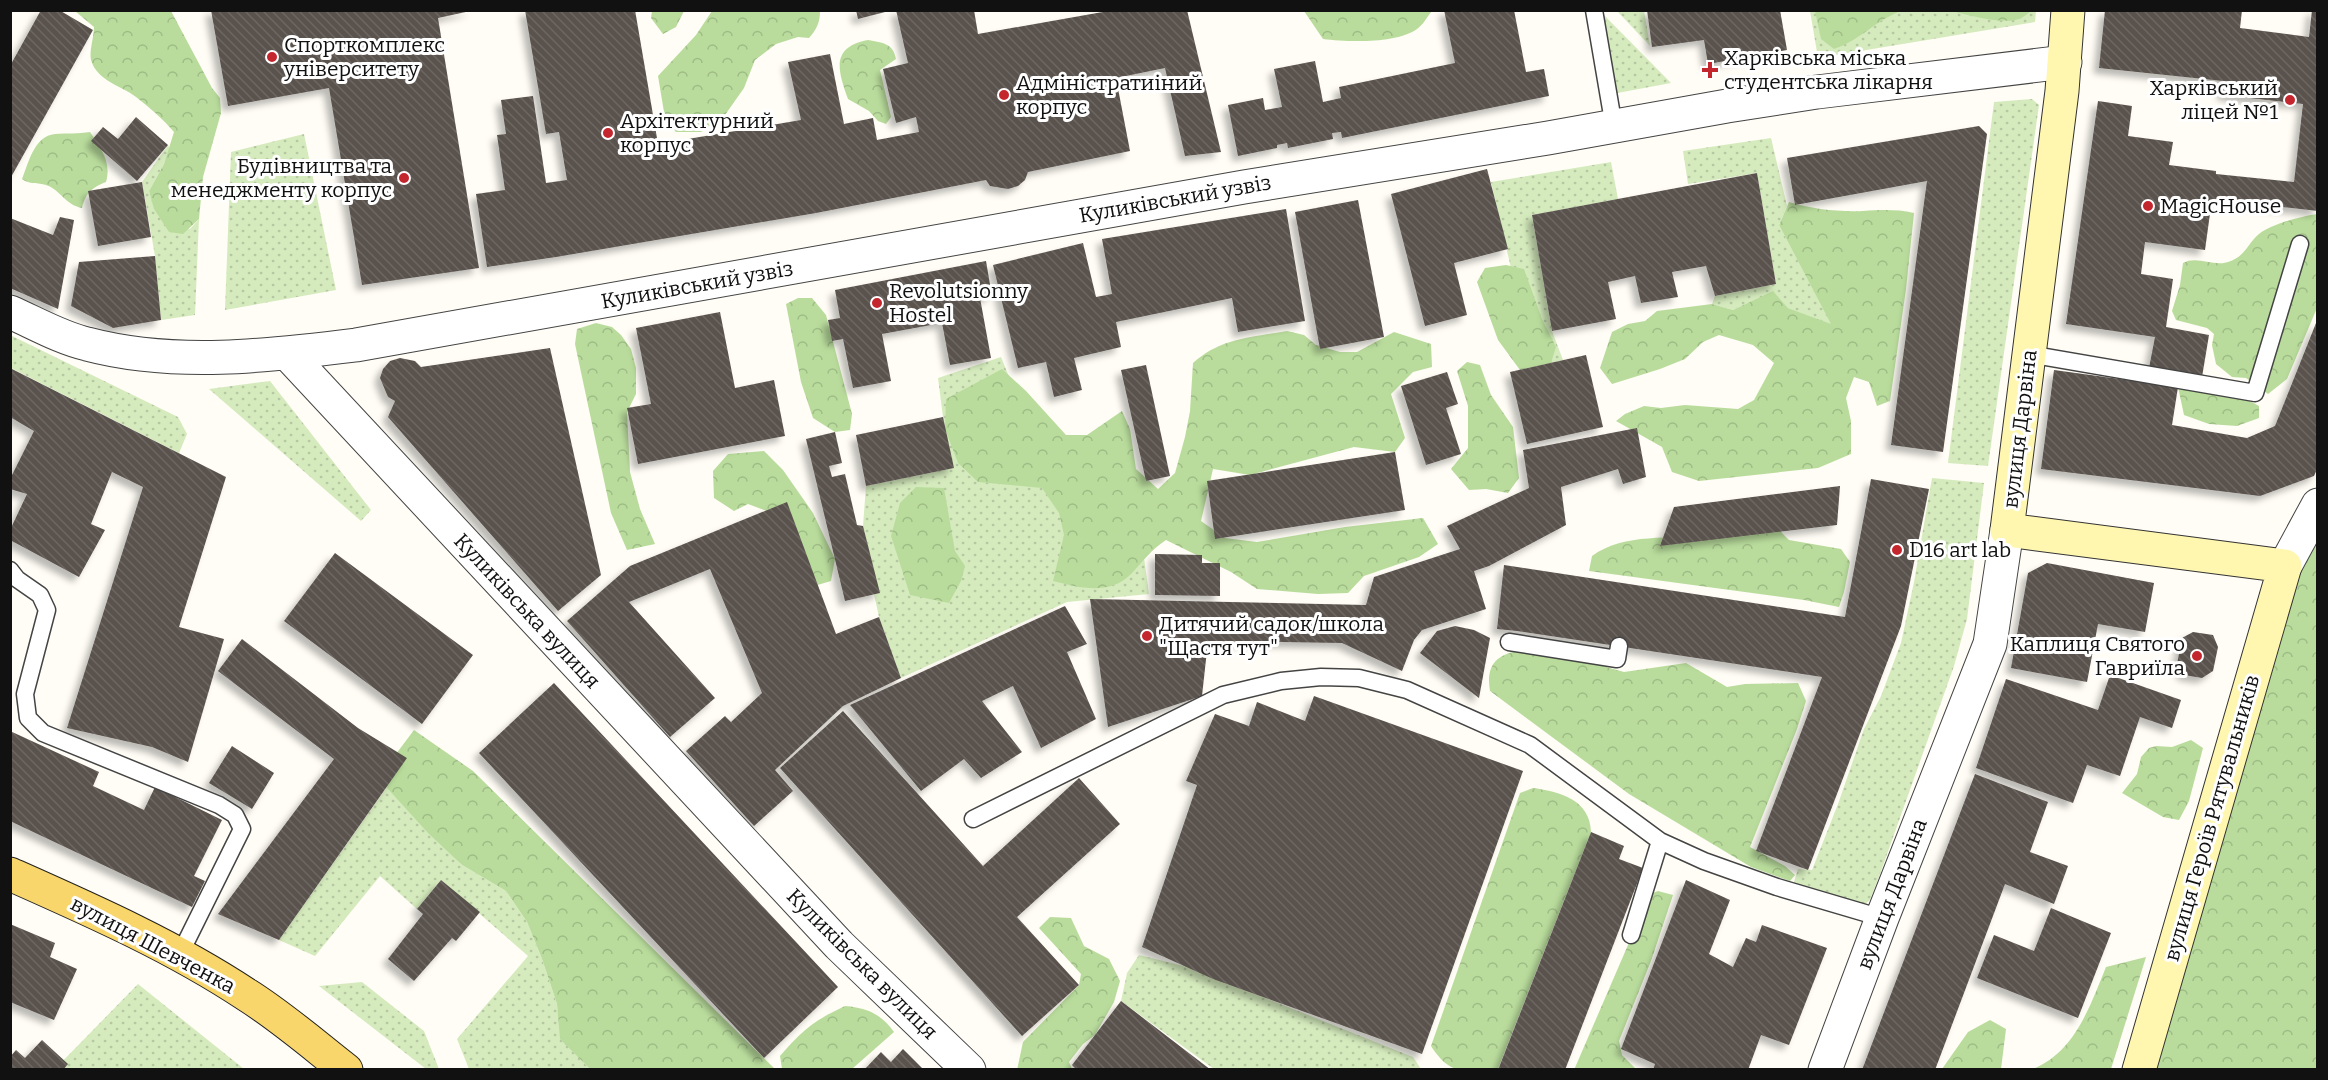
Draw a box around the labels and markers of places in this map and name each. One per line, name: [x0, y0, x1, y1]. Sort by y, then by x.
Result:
place label: Спорткомплекс університету: [283, 32, 445, 82]
place label: Харківська міська студентська лікарня: [1724, 45, 1933, 95]
marker: Спорткомплекс університету: [265, 50, 279, 64]
marker: Харківська міська студентська лікарня: [1701, 61, 1719, 79]
place label: Адміністратиіний корпус: [1016, 70, 1203, 120]
place label: Харківський ліцей №1: [2150, 75, 2278, 125]
marker: Адміністратиіний корпус: [997, 88, 1011, 102]
marker: Харківський ліцей №1: [2283, 93, 2297, 107]
place label: Архітектурний корпус: [620, 108, 774, 158]
marker: Архітектурний корпус: [601, 126, 615, 140]
place label: Будівництва та менеджменту корпус: [171, 153, 392, 203]
marker: Будівництва та менеджменту корпус: [397, 171, 411, 185]
place label: MagicHouse: [2160, 193, 2281, 219]
marker: MagicHouse: [2141, 199, 2155, 213]
place label: Revolutsionny Hostel: [889, 278, 1029, 328]
marker: Revolutsionny Hostel: [870, 296, 884, 310]
place label: D16 art lab: [1909, 537, 2011, 563]
marker: D16 art lab: [1890, 543, 1904, 557]
place label: Дитячий садок/школа "Щастя тут": [1159, 611, 1384, 661]
marker: Дитячий садок/школа "Щастя тут": [1140, 629, 1154, 643]
place label: Каплиця Святого Гавриїла: [2010, 631, 2185, 681]
marker: Каплиця Святого Гавриїла: [2190, 649, 2204, 663]

